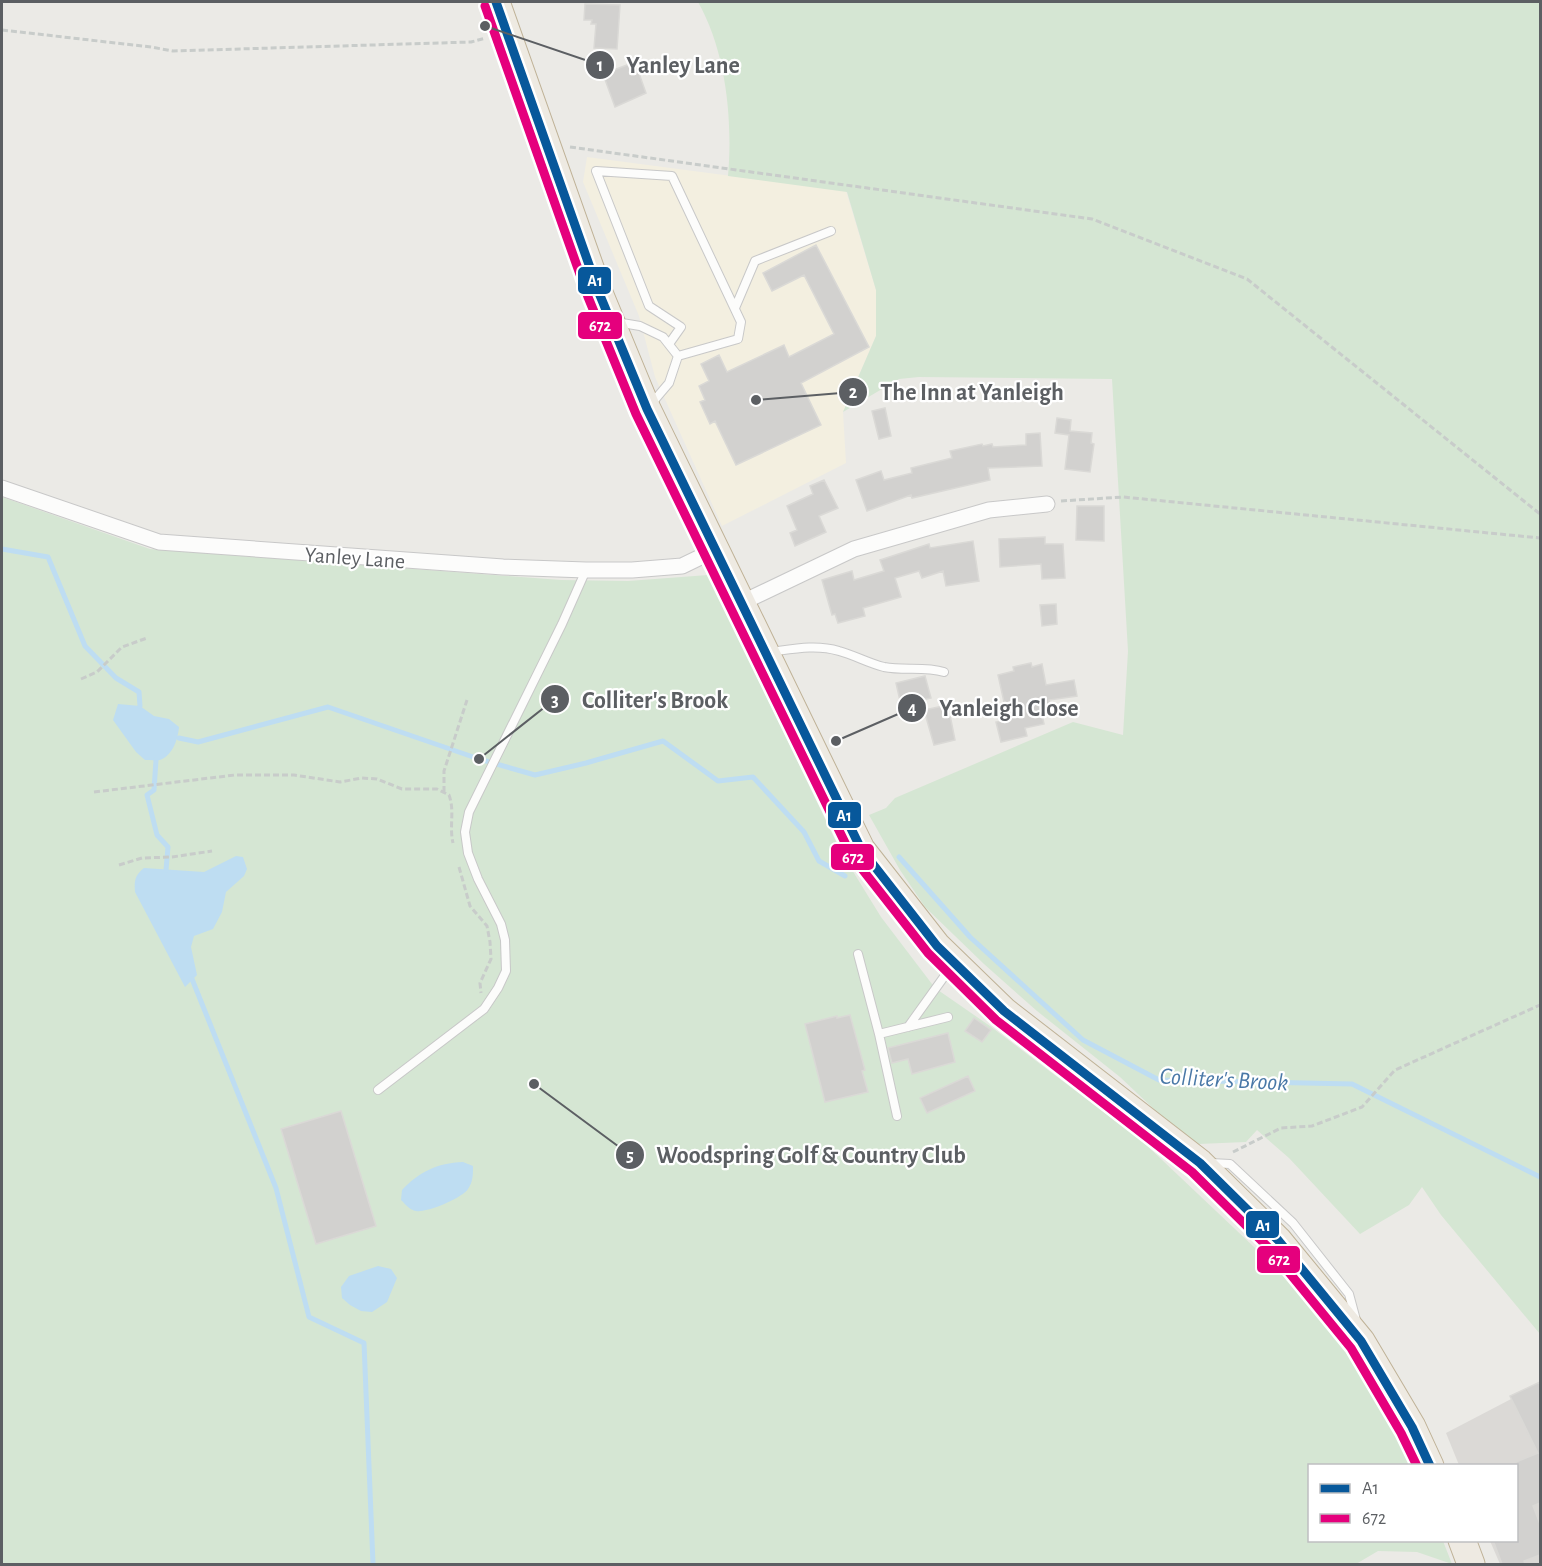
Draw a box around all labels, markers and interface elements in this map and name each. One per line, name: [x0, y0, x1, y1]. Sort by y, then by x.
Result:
callout: Yanley Lane: [585, 44, 752, 86]
text: Yanley Lane: [626, 54, 740, 78]
text: 1: [597, 57, 603, 75]
line badge: A1: [577, 266, 612, 295]
text: A1: [587, 273, 603, 289]
line badge: 672: [577, 311, 623, 340]
text: 672: [589, 318, 612, 334]
callout: The Inn at Yanleigh: [838, 371, 1076, 413]
text: The Inn at Yanleigh: [880, 381, 1064, 405]
text: 2: [849, 384, 858, 402]
street label: Yanley Lane: [304, 544, 406, 572]
callout: Colliter's Brook: [540, 678, 740, 720]
callout: Yanleigh Close: [897, 687, 1090, 729]
text: Colliter's Brook: [582, 689, 728, 713]
text: 3: [551, 692, 559, 710]
text: Yanleigh Close: [939, 697, 1079, 721]
text: 4: [907, 700, 917, 718]
line badge: A1: [827, 801, 862, 829]
text: A1: [836, 808, 852, 824]
line badge: 672: [830, 843, 875, 871]
text: 672: [842, 850, 865, 866]
water label: Colliter's Brook: [1159, 1065, 1289, 1095]
callout: Woodspring Golf & Country Club: [615, 1134, 978, 1176]
text: Woodspring Golf & Country Club: [656, 1144, 966, 1168]
text: 5: [626, 1147, 634, 1165]
line badge: A1: [1245, 1210, 1280, 1239]
text: A1: [1255, 1218, 1271, 1234]
line badge: 672: [1256, 1245, 1301, 1274]
text: 672: [1268, 1252, 1291, 1268]
legend: [1308, 1464, 1518, 1542]
text: A1: [1362, 1480, 1379, 1498]
text: 672: [1362, 1510, 1386, 1528]

